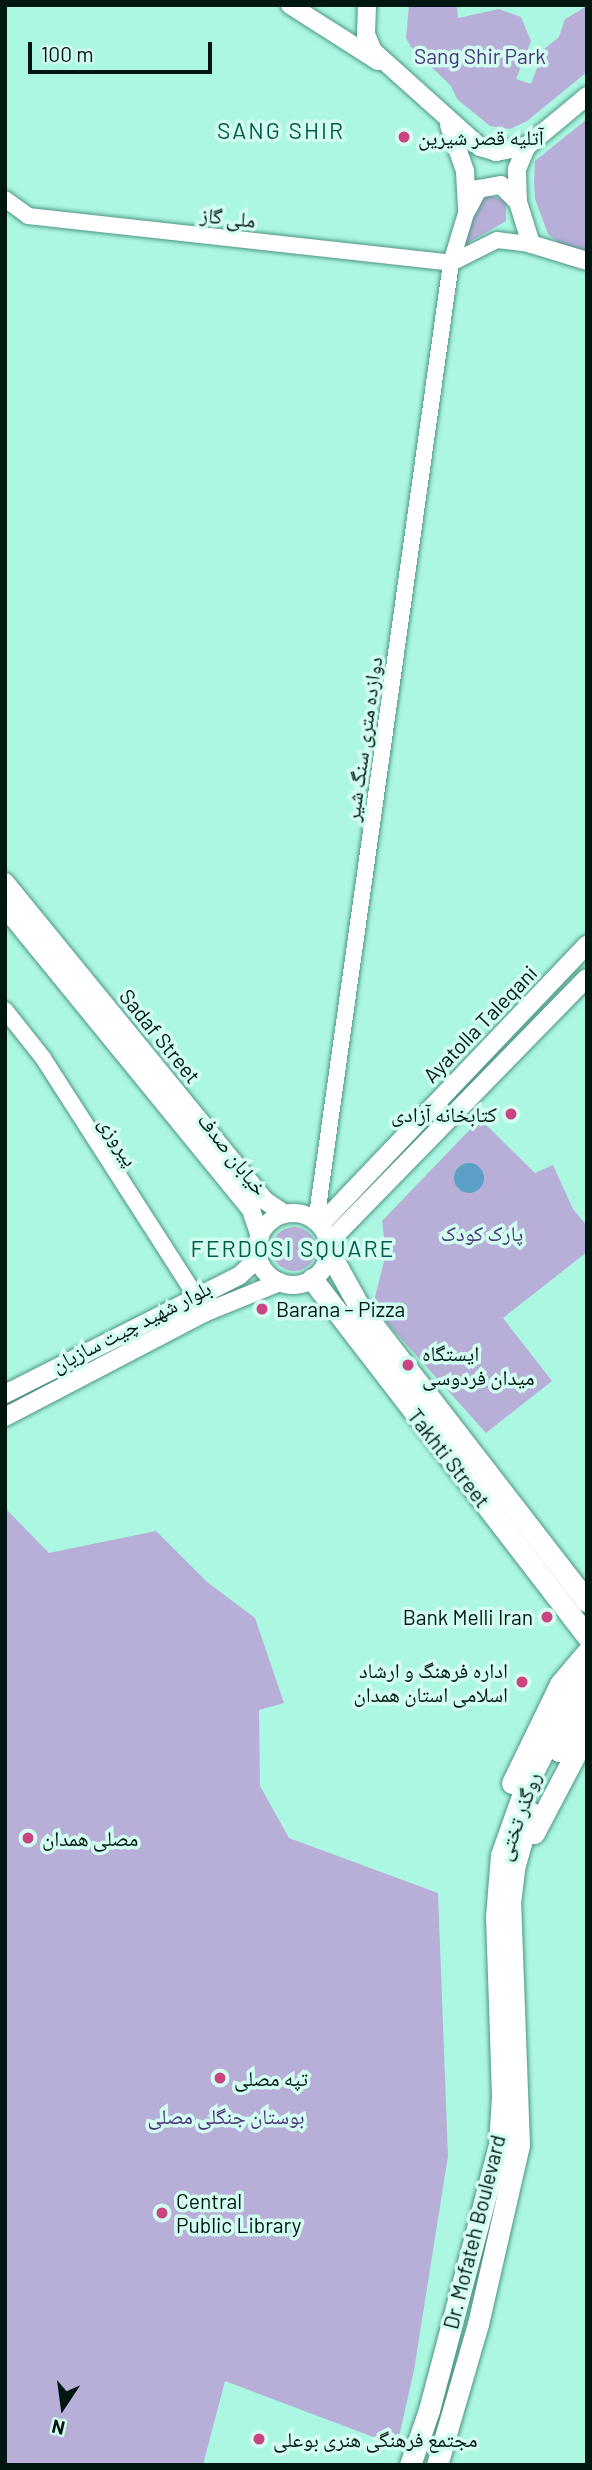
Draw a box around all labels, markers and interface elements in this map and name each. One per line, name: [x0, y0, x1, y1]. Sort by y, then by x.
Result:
scale bar: [32, 28, 215, 72]
text: 100 m: [41, 41, 94, 66]
park label: Sang Shir Park: [414, 43, 546, 69]
district label: SANG SHIR: [218, 116, 344, 144]
place label: آتلیه قصر شیرین: [418, 124, 544, 150]
marker: آتلیه قصر شیرین: [396, 129, 412, 145]
street label: ملی گاز: [199, 202, 257, 232]
street label: دوازده متری سنگ شیر: [339, 655, 387, 823]
street label: Ayatolla Taleqani: [418, 960, 542, 1088]
street label: Sadaf Street: [114, 984, 206, 1088]
place label: کتابخانه آزادی: [391, 1101, 497, 1127]
marker: کتابخانه آزادی: [503, 1106, 519, 1122]
street label: خیابان صدف: [193, 1108, 273, 1200]
street label: پیروزی: [94, 1111, 144, 1171]
park label: پارک کودک: [441, 1220, 523, 1246]
district label: FERDOSI SQUARE: [192, 1234, 394, 1262]
street label: بلوار شهید چیت سازیان: [47, 1275, 215, 1377]
place label: Barana – Pizza: [276, 1296, 405, 1322]
marker: Barana – Pizza: [254, 1301, 270, 1317]
place label: ایستگاه میدان فردوسی: [422, 1340, 535, 1390]
marker: ایستگاه میدان فردوسی: [400, 1357, 416, 1373]
street label: Takhti Street: [403, 1403, 495, 1513]
place label: Bank Melli Iran: [403, 1604, 533, 1630]
marker: Bank Melli Iran: [539, 1609, 555, 1625]
place label: اداره فرهنگ و ارشاد اسلامی استان همدان: [353, 1657, 508, 1707]
marker: اداره فرهنگ و ارشاد اسلامی استان همدان: [514, 1674, 530, 1690]
street label: روگذر تختی: [490, 1768, 546, 1864]
place label: مصلی همدان: [42, 1825, 138, 1851]
marker: مصلی همدان: [20, 1830, 36, 1846]
place label: تپه مصلی: [234, 2065, 308, 2091]
marker: تپه مصلی: [212, 2070, 228, 2086]
park label: بوستان جنگلی مصلی: [147, 2103, 305, 2129]
street label: Dr. Mofateh Boulevard: [438, 2132, 510, 2332]
place label: Central Public Library: [176, 2188, 301, 2238]
marker: Central Public Library: [154, 2205, 170, 2221]
north arrow: [28, 2372, 98, 2442]
text: N: [49, 2415, 67, 2441]
place label: مجتمع فرهنگی هنری بوعلی: [273, 2426, 478, 2452]
marker: مجتمع فرهنگی هنری بوعلی: [251, 2431, 267, 2447]

